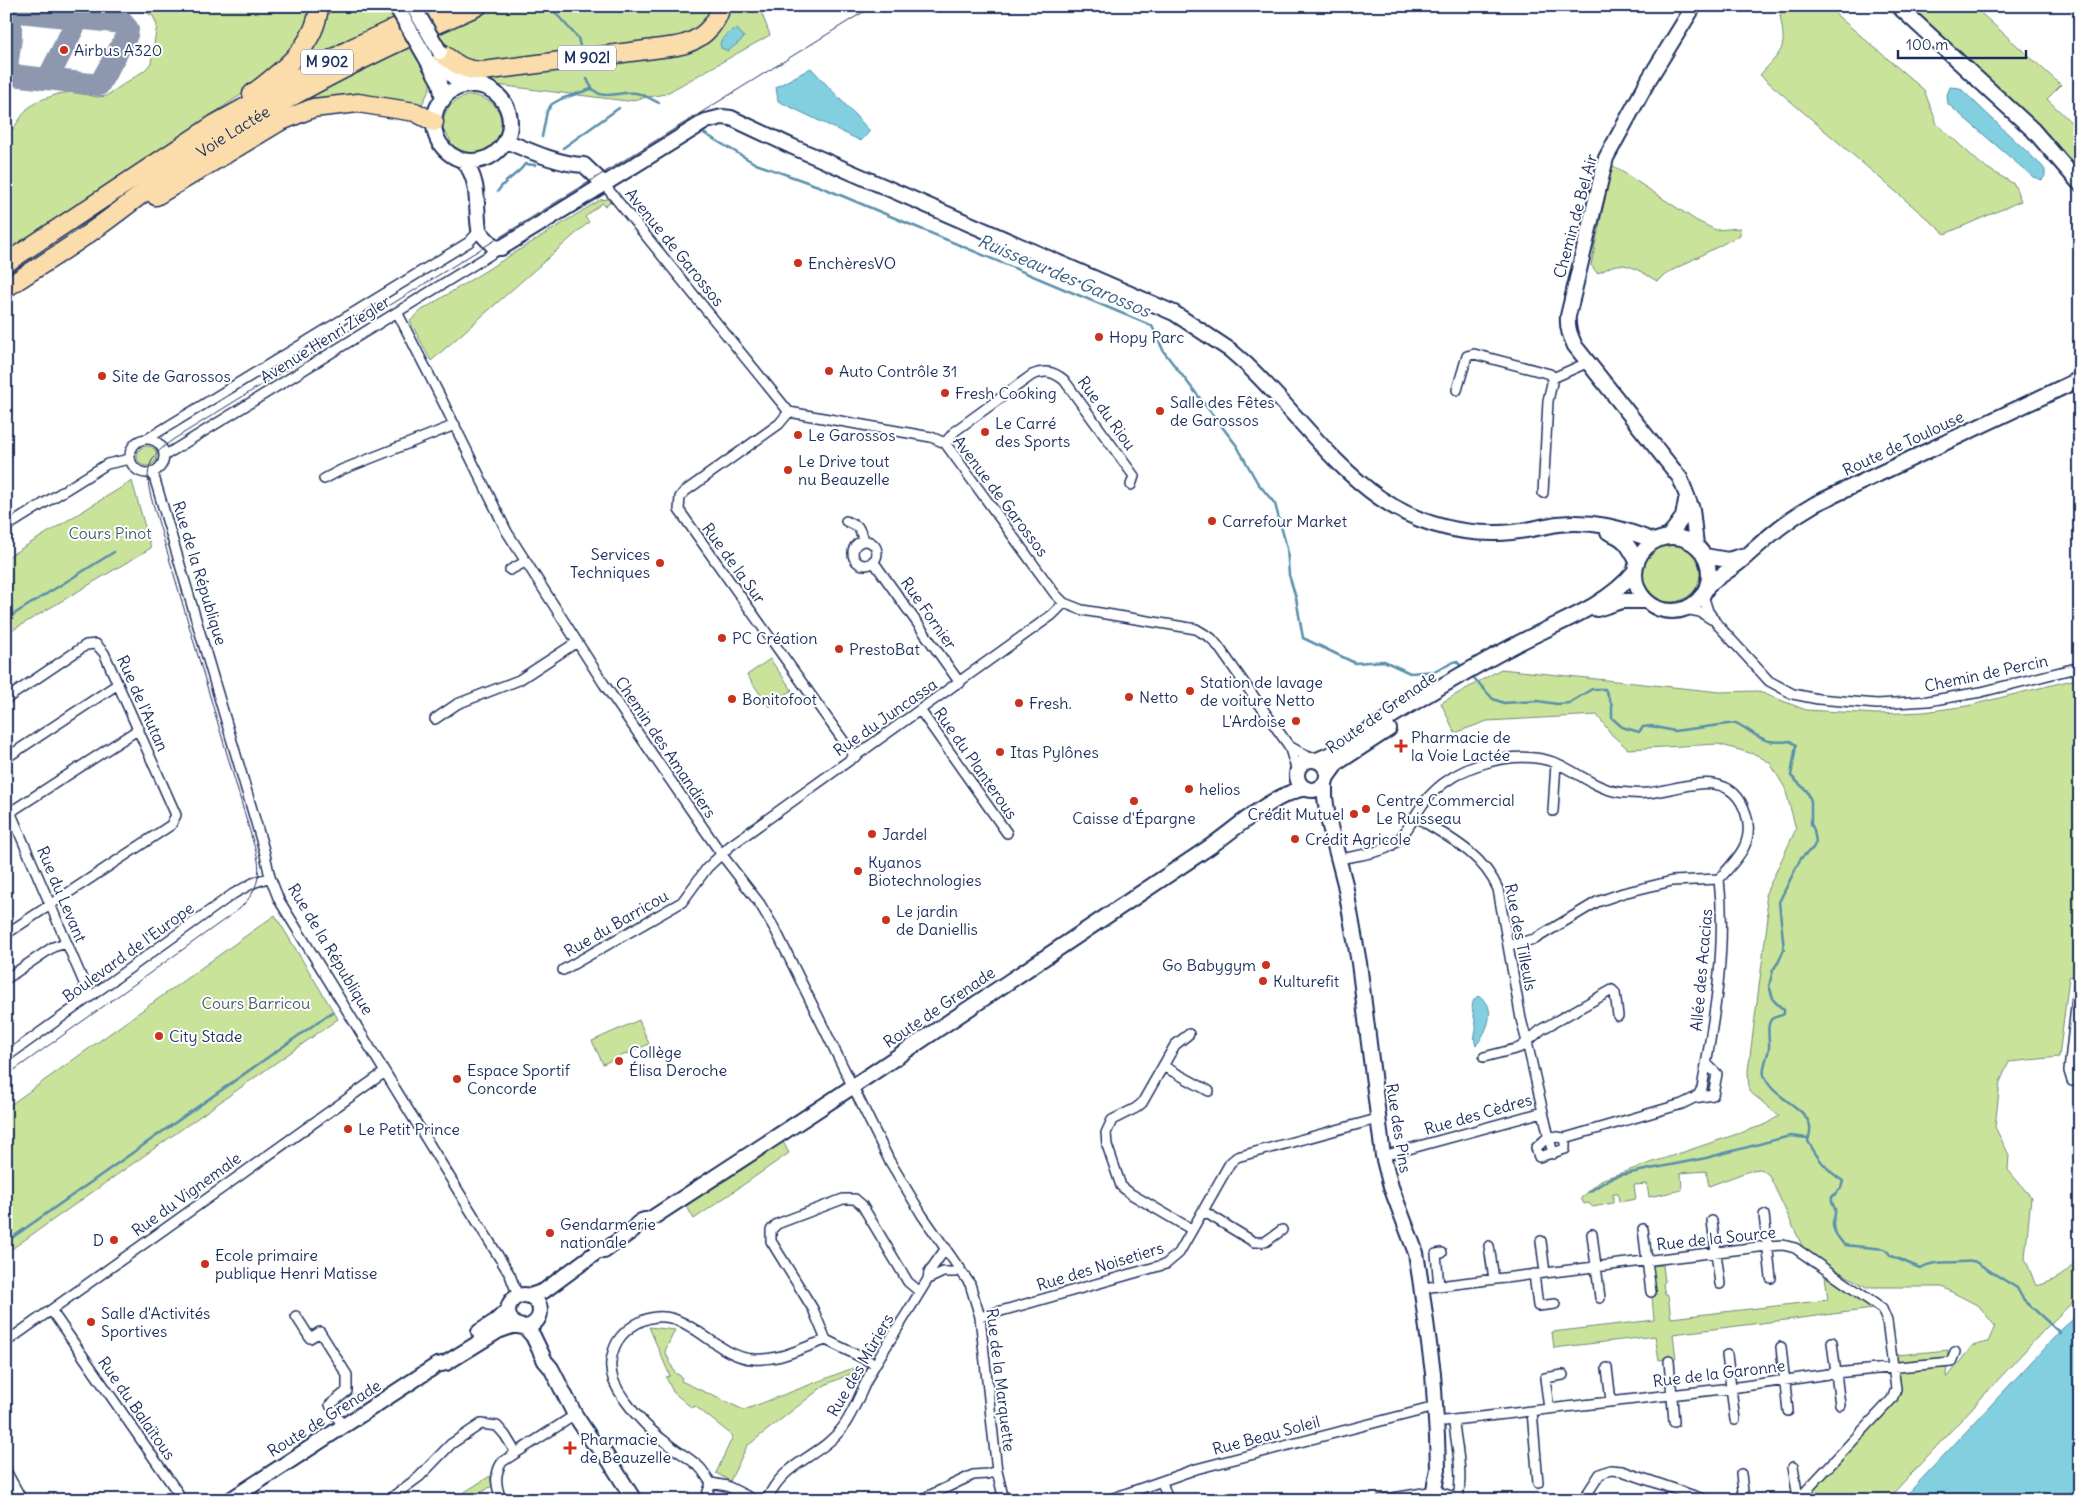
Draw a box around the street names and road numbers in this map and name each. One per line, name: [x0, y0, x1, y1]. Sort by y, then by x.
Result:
road number: M 902l: [558, 46, 616, 70]
road number: M 902: [301, 50, 353, 74]
street label: Voie Lactée: [193, 101, 273, 162]
street label: Chemin de Bel Air: [1549, 151, 1601, 280]
street label: Avenue de Garossos: [621, 184, 729, 310]
street label: Avenue Henri Ziegler: [256, 291, 394, 387]
street label: Rue du Riou: [1074, 372, 1140, 454]
street label: Route de Toulouse: [1839, 406, 1967, 480]
street label: Avenue de Garossos: [949, 432, 1053, 560]
street label: Rue de la République: [169, 498, 231, 648]
street label: Rue de la Sur: [698, 519, 770, 608]
street label: Rue Fornier: [897, 573, 961, 653]
street label: Chemin de Percin: [1922, 650, 2050, 696]
street label: Rue de l'Autan: [113, 652, 173, 754]
street label: Route de Grenade: [1322, 666, 1440, 758]
street label: Chemin des Amandiers: [611, 672, 721, 822]
street label: Rue du Juncassa: [829, 674, 941, 760]
street label: Rue du Planterous: [930, 703, 1022, 823]
street label: Rue du Levant: [33, 843, 91, 946]
street label: Rue de la République: [284, 880, 378, 1018]
street label: Rue des Tilleuls: [1501, 882, 1541, 992]
street label: Rue du Barricou: [560, 885, 672, 961]
street label: Boulevard de l'Europe: [58, 898, 198, 1006]
street label: Allée des Acacias: [1686, 908, 1716, 1032]
street label: Route de Grenade: [879, 962, 999, 1052]
street label: Rue des Pins: [1382, 1082, 1416, 1174]
street label: Rue des Cèdres: [1422, 1089, 1534, 1139]
street label: Rue du Vignemale: [127, 1148, 245, 1240]
street label: Rue de la Source: [1655, 1222, 1777, 1254]
street label: Rue des Noisetiers: [1034, 1237, 1166, 1295]
street label: Rue de la Marquette: [982, 1307, 1020, 1453]
street label: Rue des Mûriers: [822, 1310, 898, 1420]
street label: Rue du Balaïtous: [94, 1353, 180, 1463]
street label: Rue de la Garonne: [1652, 1355, 1786, 1391]
street label: Route de Grenade: [263, 1375, 385, 1461]
street label: Rue Beau Soleil: [1210, 1411, 1322, 1459]

